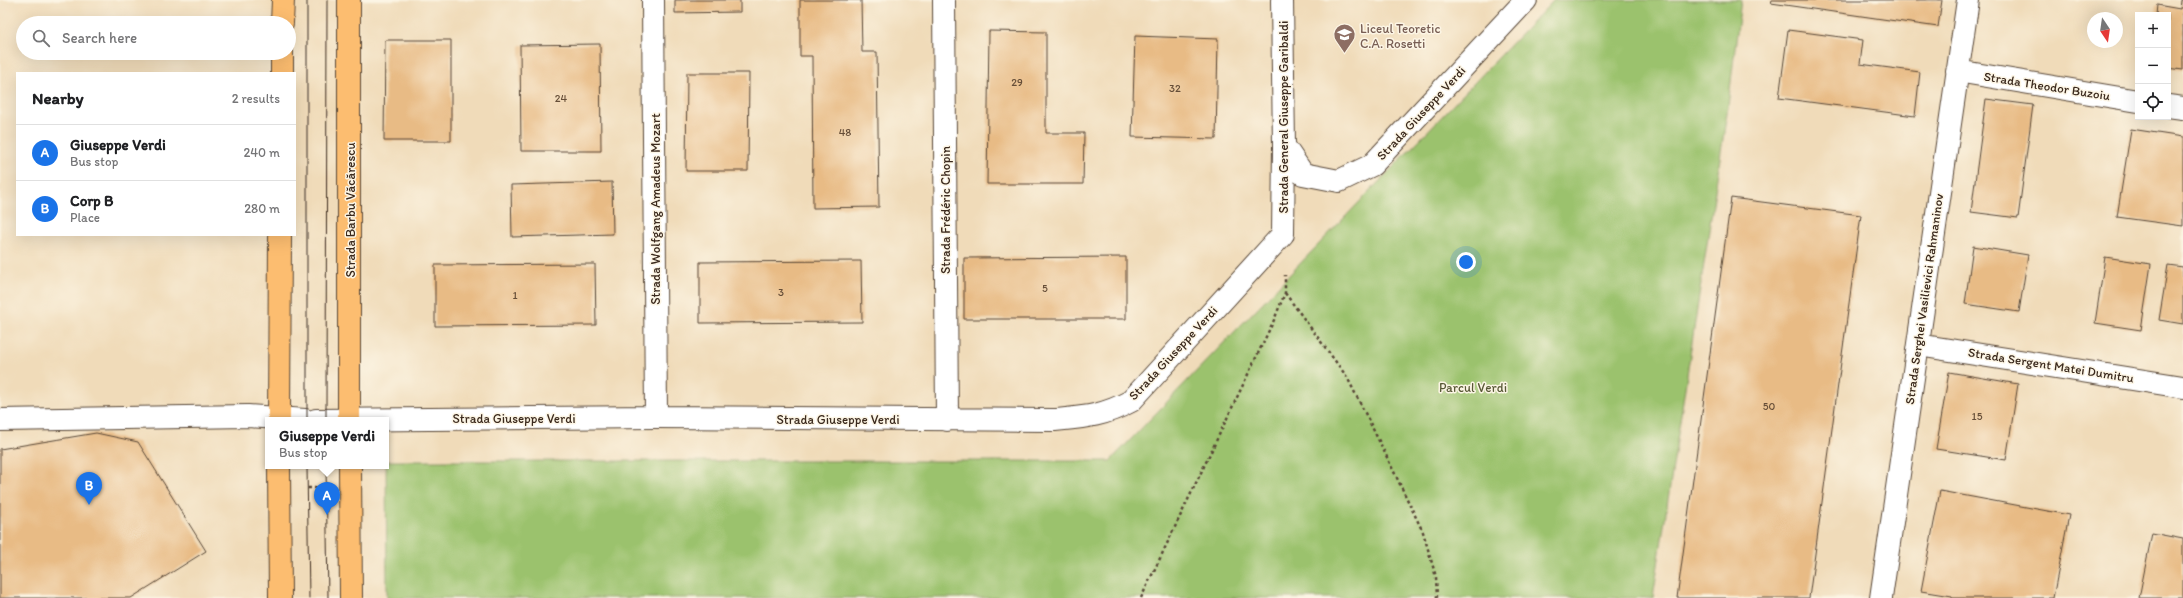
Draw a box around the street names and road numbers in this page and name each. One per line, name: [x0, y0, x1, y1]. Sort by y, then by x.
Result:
street label: Strada General Giuseppe Garibaldi: [1276, 21, 1291, 213]
street label: Strada Giuseppe Verdi: [1374, 63, 1468, 163]
street label: Strada Theodor Buzoiu: [1983, 69, 2111, 103]
street label: Strada Wolfgang Amadeus Mozart: [648, 113, 663, 305]
street label: Strada Barbu Văcărescu: [343, 142, 358, 278]
street label: Strada Frédéric Chopin: [938, 145, 953, 274]
street label: Strada Serghei Vasilievici Rahmaninov: [1902, 193, 1946, 405]
street label: Strada Giuseppe Verdi: [1126, 303, 1220, 403]
street label: Strada Sergent Matei Dumitru: [1967, 344, 2135, 386]
street label: Strada Giuseppe Verdi: [453, 411, 575, 426]
street label: Strada Giuseppe Verdi: [777, 412, 899, 427]

